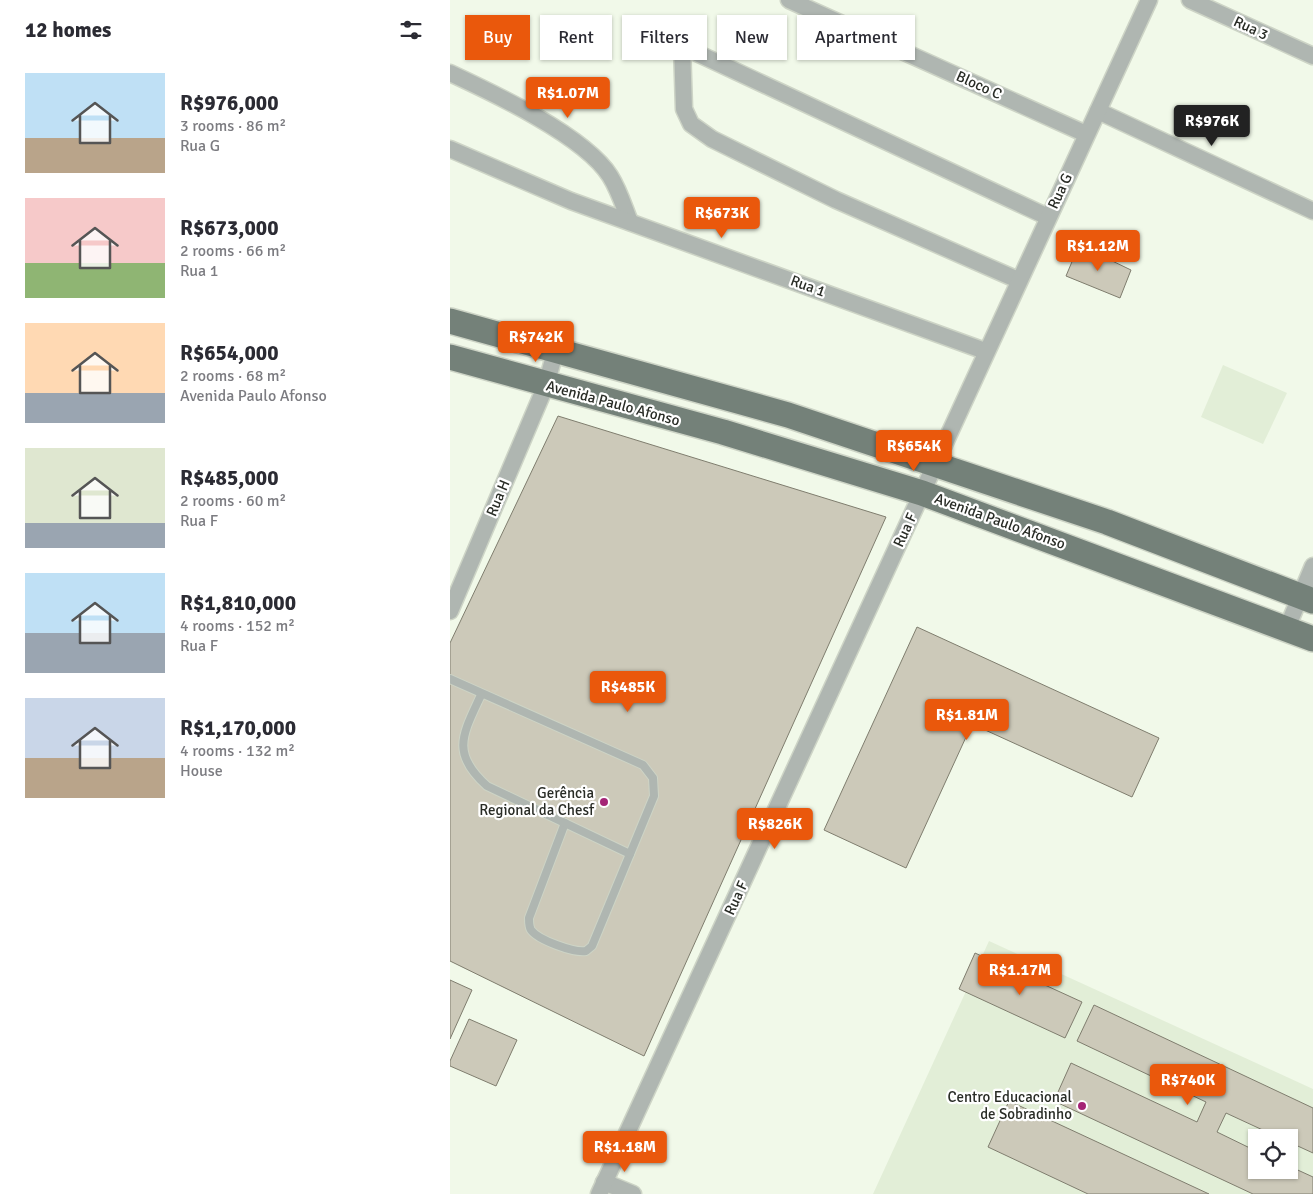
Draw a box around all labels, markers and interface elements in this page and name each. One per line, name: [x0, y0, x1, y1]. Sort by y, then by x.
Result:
street label: Rua 3: [1231, 12, 1271, 44]
chip: Buy: [465, 15, 530, 60]
chip: Rent: [540, 15, 612, 60]
chip: Filters: [622, 15, 707, 60]
chip: New: [717, 15, 787, 60]
chip: Apartment: [797, 15, 915, 60]
icon: filters: [397, 16, 425, 44]
text: 12 homes: [25, 17, 111, 43]
street label: Bloco C: [953, 67, 1005, 103]
pin: R$1.07M: [522, 76, 614, 119]
text: R$1.07M: [537, 83, 599, 103]
text: R$976,000: [180, 90, 279, 116]
icon: home: [65, 93, 125, 153]
pin: R$976K: [1171, 104, 1253, 147]
text: R$976K: [1185, 111, 1239, 131]
text: 3 rooms · 86 m²: [180, 116, 286, 136]
text: Rua G: [180, 136, 220, 156]
street label: Rua G: [1044, 170, 1076, 212]
pin: R$673K: [681, 196, 763, 239]
text: R$673K: [695, 203, 749, 223]
text: R$673,000: [180, 215, 279, 241]
icon: home: [65, 218, 125, 278]
pin: R$1.12M: [1052, 230, 1144, 272]
text: R$1.12M: [1067, 236, 1129, 256]
text: 2 rooms · 66 m²: [180, 241, 286, 261]
text: Rua 1: [180, 261, 218, 281]
street label: Rua 1: [788, 271, 828, 301]
pin: R$742K: [495, 320, 577, 363]
text: R$742K: [509, 327, 563, 347]
text: R$654,000: [180, 340, 279, 366]
icon: home: [65, 343, 125, 403]
text: 2 rooms · 68 m²: [180, 366, 286, 386]
street label: Avenida Paulo Afonso: [544, 376, 682, 430]
text: Avenida Paulo Afonso: [180, 386, 327, 406]
pin: R$654K: [873, 430, 955, 472]
text: R$654K: [887, 436, 941, 456]
text: R$485,000: [180, 465, 279, 491]
icon: home: [65, 468, 125, 528]
street label: Rua H: [482, 477, 514, 519]
street label: Avenida Paulo Afonso: [932, 489, 1068, 553]
text: 2 rooms · 60 m²: [180, 491, 286, 511]
street label: Rua F: [889, 510, 921, 550]
text: Rua F: [180, 511, 218, 531]
text: R$1,810,000: [180, 590, 296, 616]
icon: home: [65, 593, 125, 653]
text: 4 rooms · 152 m²: [180, 616, 295, 636]
text: Rua F: [180, 636, 218, 656]
pin: R$485K: [587, 670, 669, 713]
text: R$485K: [601, 677, 655, 697]
pin: R$1.81M: [921, 698, 1013, 741]
text: R$1.81M: [936, 705, 998, 725]
text: R$1,170,000: [180, 715, 296, 741]
icon: home: [65, 718, 125, 778]
text: 4 rooms · 132 m²: [180, 741, 295, 761]
text: House: [180, 761, 223, 781]
place label: Gerência Regional da Chesf: [479, 784, 595, 819]
marker: Gerência Regional da Chesf: [598, 796, 610, 808]
pin: R$826K: [734, 808, 816, 850]
text: R$826K: [748, 814, 802, 834]
street label: Rua F: [720, 878, 752, 918]
pin: R$1.17M: [974, 954, 1066, 996]
text: R$1.17M: [989, 960, 1051, 980]
pin: R$740K: [1147, 1064, 1229, 1106]
text: R$740K: [1161, 1070, 1215, 1090]
place label: Centro Educacional de Sobradinho: [947, 1088, 1072, 1123]
marker: Centro Educacional de Sobradinho: [1076, 1100, 1088, 1112]
map controls: [1248, 1129, 1298, 1179]
button: locate: [1248, 1129, 1298, 1179]
pin: R$1.18M: [579, 1130, 671, 1173]
text: R$1.18M: [594, 1137, 656, 1157]

